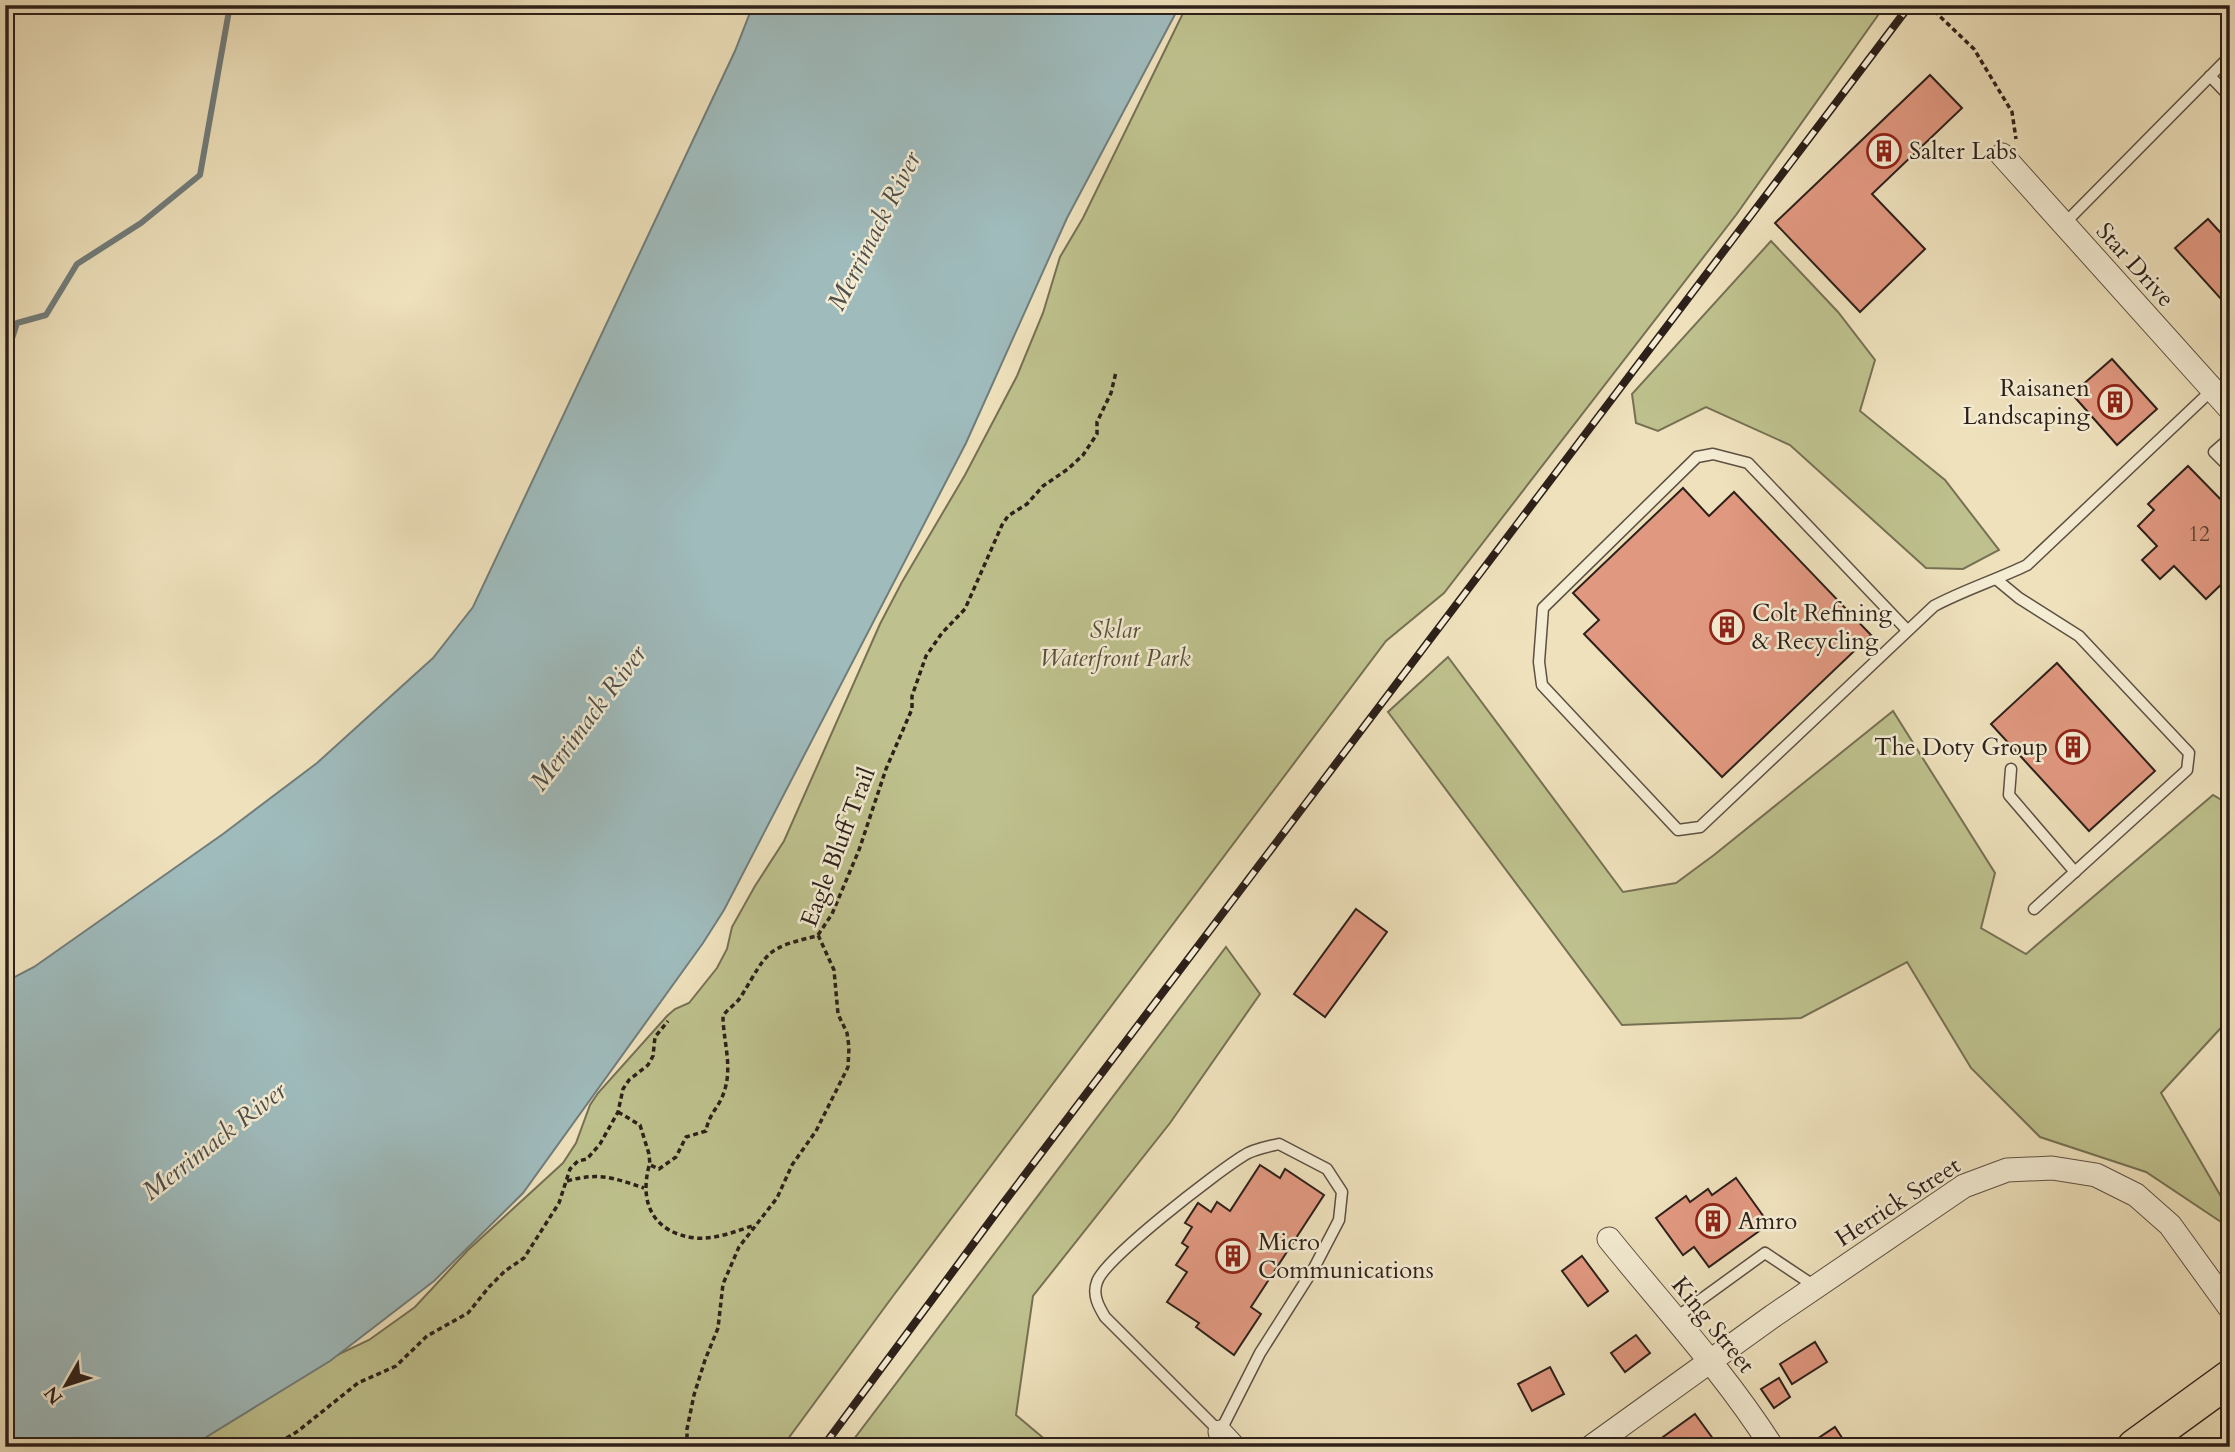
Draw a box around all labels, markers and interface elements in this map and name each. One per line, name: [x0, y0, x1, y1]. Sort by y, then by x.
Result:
building icon: Salter Labs: [1865, 132, 1903, 170]
place label: Salter Labs: [1909, 135, 2017, 168]
water label: Merrimack River: [819, 144, 930, 317]
street label: Star Drive: [2088, 216, 2182, 314]
place label: Raisanen Landscaping: [1963, 372, 2091, 433]
building icon: Raisanen Landscaping: [2096, 383, 2134, 421]
house number: 12: [2188, 520, 2210, 549]
place label: Colt Refining & Recycling: [1752, 597, 1893, 658]
building icon: Colt Refining & Recycling: [1708, 608, 1746, 646]
park label: Sklar Waterfront Park: [1039, 614, 1191, 675]
water label: Merrimack River: [522, 637, 655, 798]
building icon: The Doty Group: [2054, 728, 2092, 766]
place label: The Doty Group: [1874, 731, 2048, 764]
street label: Eagle Bluff Trail: [792, 763, 884, 931]
water label: Merrimack River: [135, 1073, 295, 1208]
street label: Herrick Street: [1829, 1149, 1967, 1255]
building icon: Amro: [1694, 1202, 1732, 1240]
place label: Amro: [1738, 1205, 1797, 1238]
place label: Micro Communications: [1258, 1226, 1434, 1287]
building icon: Micro Communications: [1214, 1237, 1252, 1275]
street label: King Street: [1664, 1270, 1763, 1381]
north arrow: [32, 1350, 102, 1420]
text: N: [38, 1380, 69, 1410]

